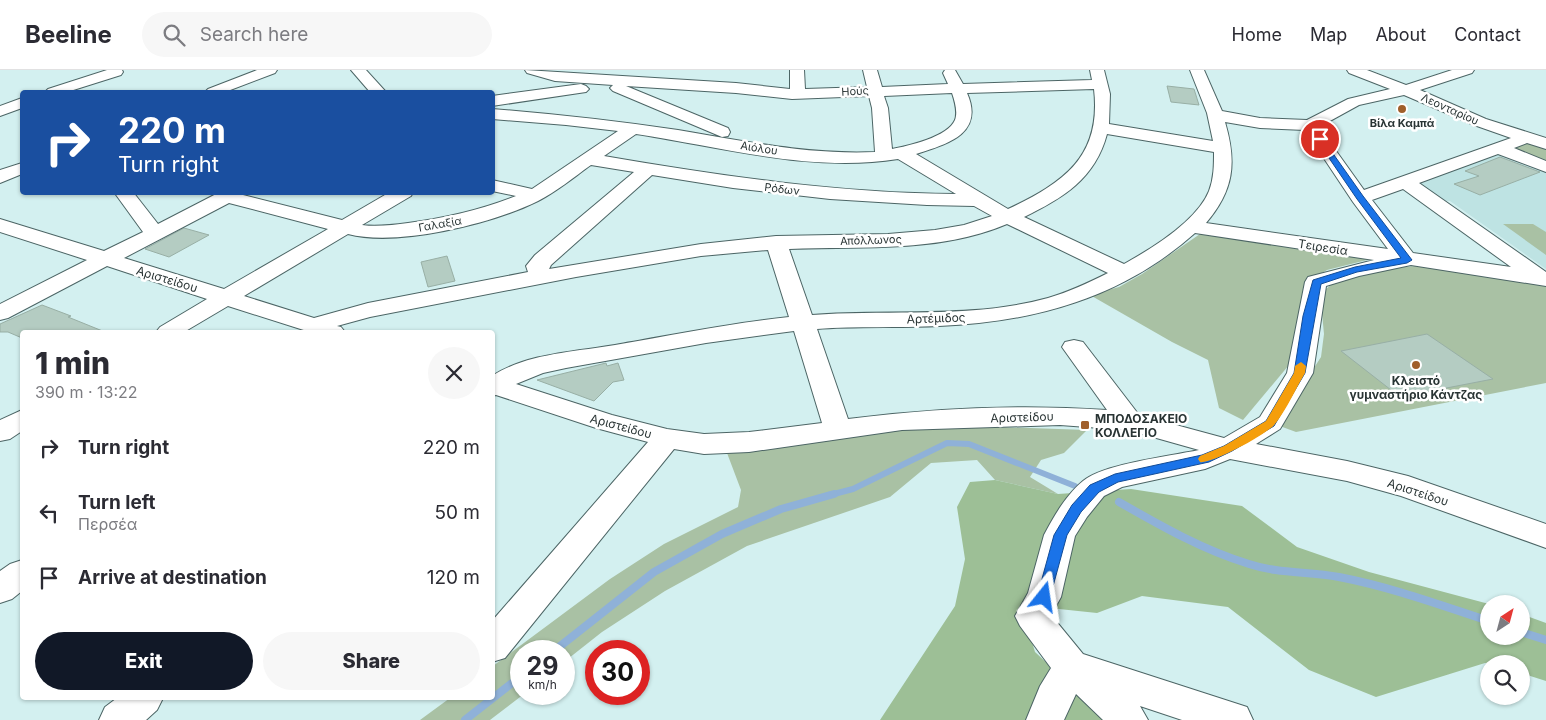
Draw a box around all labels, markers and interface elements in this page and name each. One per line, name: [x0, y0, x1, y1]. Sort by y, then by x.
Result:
search box: [142, 12, 492, 57]
text: Beeline: [25, 20, 112, 49]
icon: search: [160, 21, 188, 49]
text: Search here: [200, 23, 308, 46]
text: Home: [1232, 24, 1282, 45]
text: Map: [1310, 24, 1347, 45]
text: About: [1375, 24, 1426, 45]
text: Contact: [1454, 24, 1521, 45]
street label: Ηούς: [841, 83, 869, 99]
street label: Λεονταρίου: [1419, 90, 1481, 128]
marker: Βίλα Καμπά: [1396, 103, 1408, 115]
text: 220 m: [118, 109, 226, 151]
icon: right: [35, 110, 100, 175]
place label: Βίλα Καμπά: [1370, 116, 1435, 130]
pin: [1299, 118, 1341, 160]
icon: arrive: [1306, 125, 1334, 153]
street label: Αιόλου: [739, 138, 779, 158]
text: Turn right: [118, 151, 219, 177]
street label: Ρόδων: [764, 180, 801, 198]
street label: Γαλαξία: [417, 213, 463, 235]
street label: Απόλλωνος: [840, 232, 902, 248]
street label: Tειρεσία: [1297, 236, 1349, 258]
street label: Αριστείδου: [135, 263, 199, 295]
street label: Αρτέμιδος: [906, 309, 966, 327]
text: 1 min: [35, 345, 110, 381]
button: close: [428, 347, 480, 399]
marker: Κλειστό γυμναστήριο Κάντζας: [1410, 359, 1422, 371]
place label: Κλειστό γυμναστήριο Κάντζας: [1350, 373, 1482, 402]
text: 390 m · 13:22: [35, 382, 138, 402]
street label: Αριστείδου: [990, 408, 1054, 426]
street label: Αριστείδου: [589, 411, 653, 441]
place label: ΜΠΟΔΟΣΑΚΕΙΟ ΚΟΛΛΕΓΙΟ: [1095, 411, 1187, 440]
marker: ΜΠΟΔΟΣΑΚΕΙΟ ΚΟΛΛΕΓΙΟ: [1079, 419, 1091, 431]
icon: right: [35, 434, 63, 462]
text: Turn right: [78, 436, 169, 459]
text: 220 m: [423, 436, 480, 459]
street label: Αριστείδου: [1386, 475, 1450, 509]
text: Turn left: [78, 491, 156, 514]
icon: left: [35, 499, 63, 527]
text: 50 m: [434, 501, 480, 524]
text: Περσέα: [78, 514, 137, 534]
icon: arrive: [35, 564, 63, 592]
text: Arrive at destination: [78, 566, 267, 589]
text: 120 m: [427, 566, 480, 589]
position arrow: [1017, 570, 1069, 622]
north arrow: [1480, 595, 1530, 645]
map controls: [1480, 595, 1530, 705]
button: Exit: [35, 632, 253, 690]
button: Share: [263, 632, 480, 690]
speed limit sign: 30: [585, 640, 650, 705]
text: 29: [527, 651, 558, 681]
button: search: [1480, 655, 1530, 705]
text: km/h: [528, 677, 557, 692]

